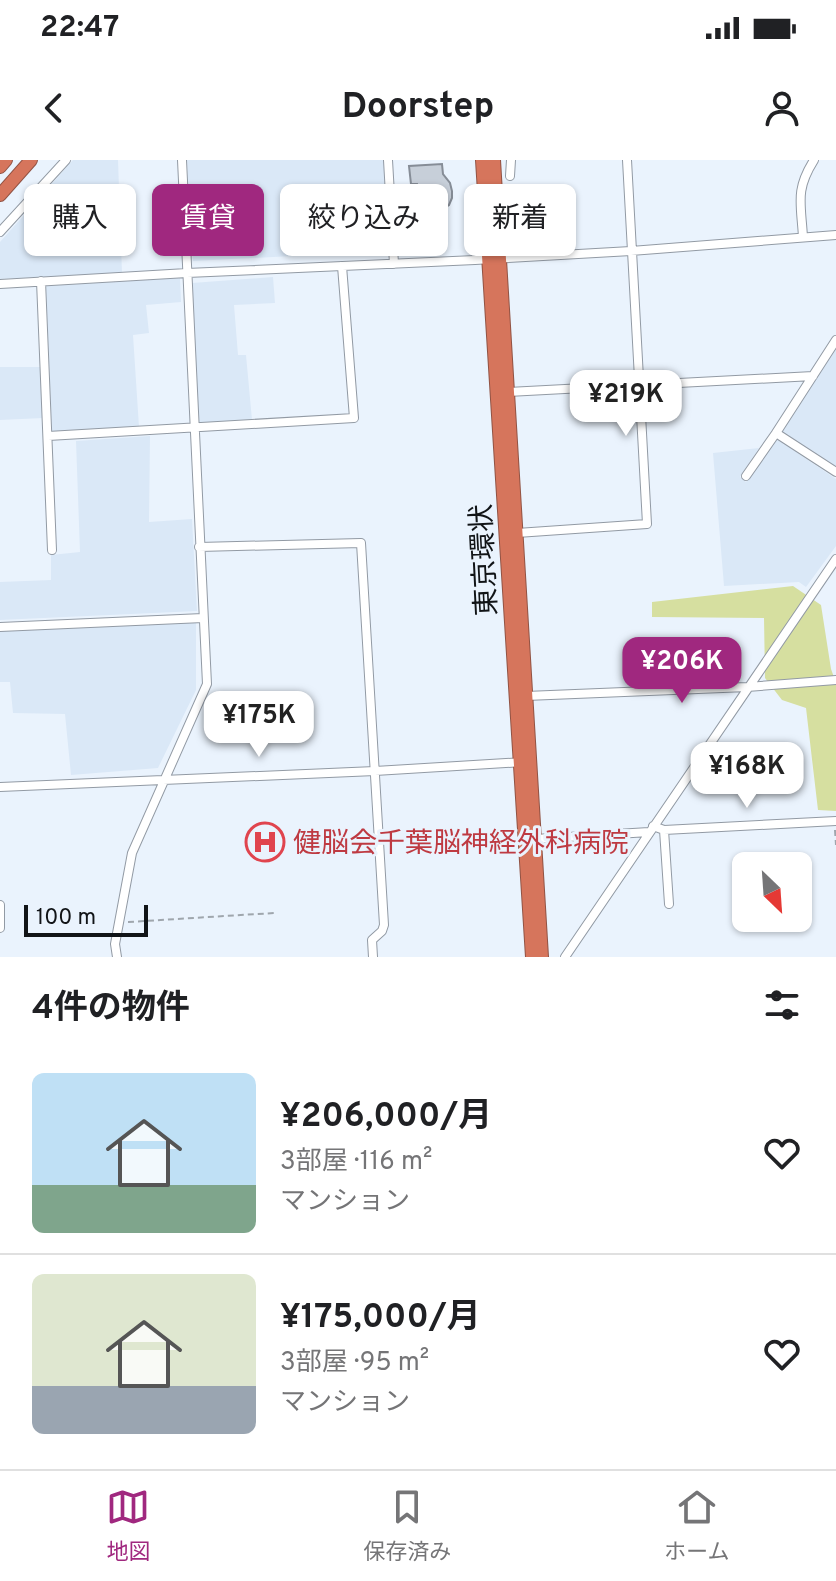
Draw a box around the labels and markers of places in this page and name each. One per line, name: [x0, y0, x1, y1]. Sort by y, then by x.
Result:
pin: ¥219K: [570, 370, 682, 438]
pin: ¥206K: [626, 637, 738, 705]
pin: ¥175K: [203, 691, 315, 759]
pin: ¥168K: [691, 742, 803, 810]
hospital icon: 健脳会千葉脳神経外科病院: [244, 821, 286, 863]
place label: 健脳会千葉脳神経外科病院: [293, 827, 629, 863]

